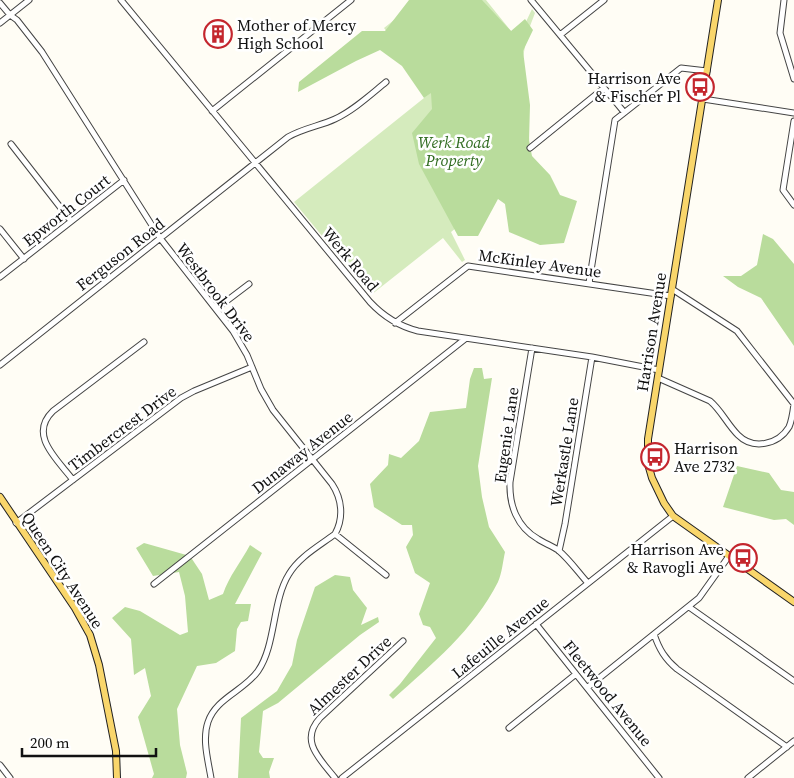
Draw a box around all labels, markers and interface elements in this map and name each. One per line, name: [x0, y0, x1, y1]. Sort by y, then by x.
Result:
place label: Mother of Mercy High School: [237, 14, 357, 54]
building icon: Mother of Mercy High School: [203, 19, 233, 49]
place label: Harrison Ave & Fischer Pl: [588, 67, 681, 107]
bus stop icon: Harrison Ave & Fischer Pl: [685, 72, 715, 102]
park label: Werk Road Property: [418, 131, 491, 171]
street label: Epworth Court: [18, 168, 115, 251]
street label: Ferguson Road: [71, 213, 169, 295]
street label: Werk Road: [318, 222, 384, 296]
street label: Westbrook Drive: [171, 238, 261, 346]
street label: McKinley Avenue: [477, 243, 603, 283]
street label: Harrison Avenue: [631, 271, 671, 393]
street label: Timbercrest Drive: [64, 380, 180, 476]
street label: Eugenie Lane: [488, 386, 524, 484]
street label: Werkastle Lane: [545, 396, 583, 508]
street label: Dunaway Avenue: [247, 406, 357, 498]
place label: Harrison Ave 2732: [674, 437, 738, 477]
bus stop icon: Harrison Ave 2732: [640, 442, 670, 472]
street label: Queen City Avenue: [17, 508, 109, 632]
place label: Harrison Ave & Ravogli Ave: [627, 538, 724, 578]
bus stop icon: Harrison Ave & Ravogli Ave: [728, 543, 758, 573]
street label: Lafeuille Avenue: [447, 591, 553, 683]
street label: Almester Drive: [302, 630, 396, 720]
street label: Fleetwood Avenue: [558, 635, 658, 751]
scale bar: [22, 726, 156, 758]
text: 200 m: [30, 732, 70, 753]

